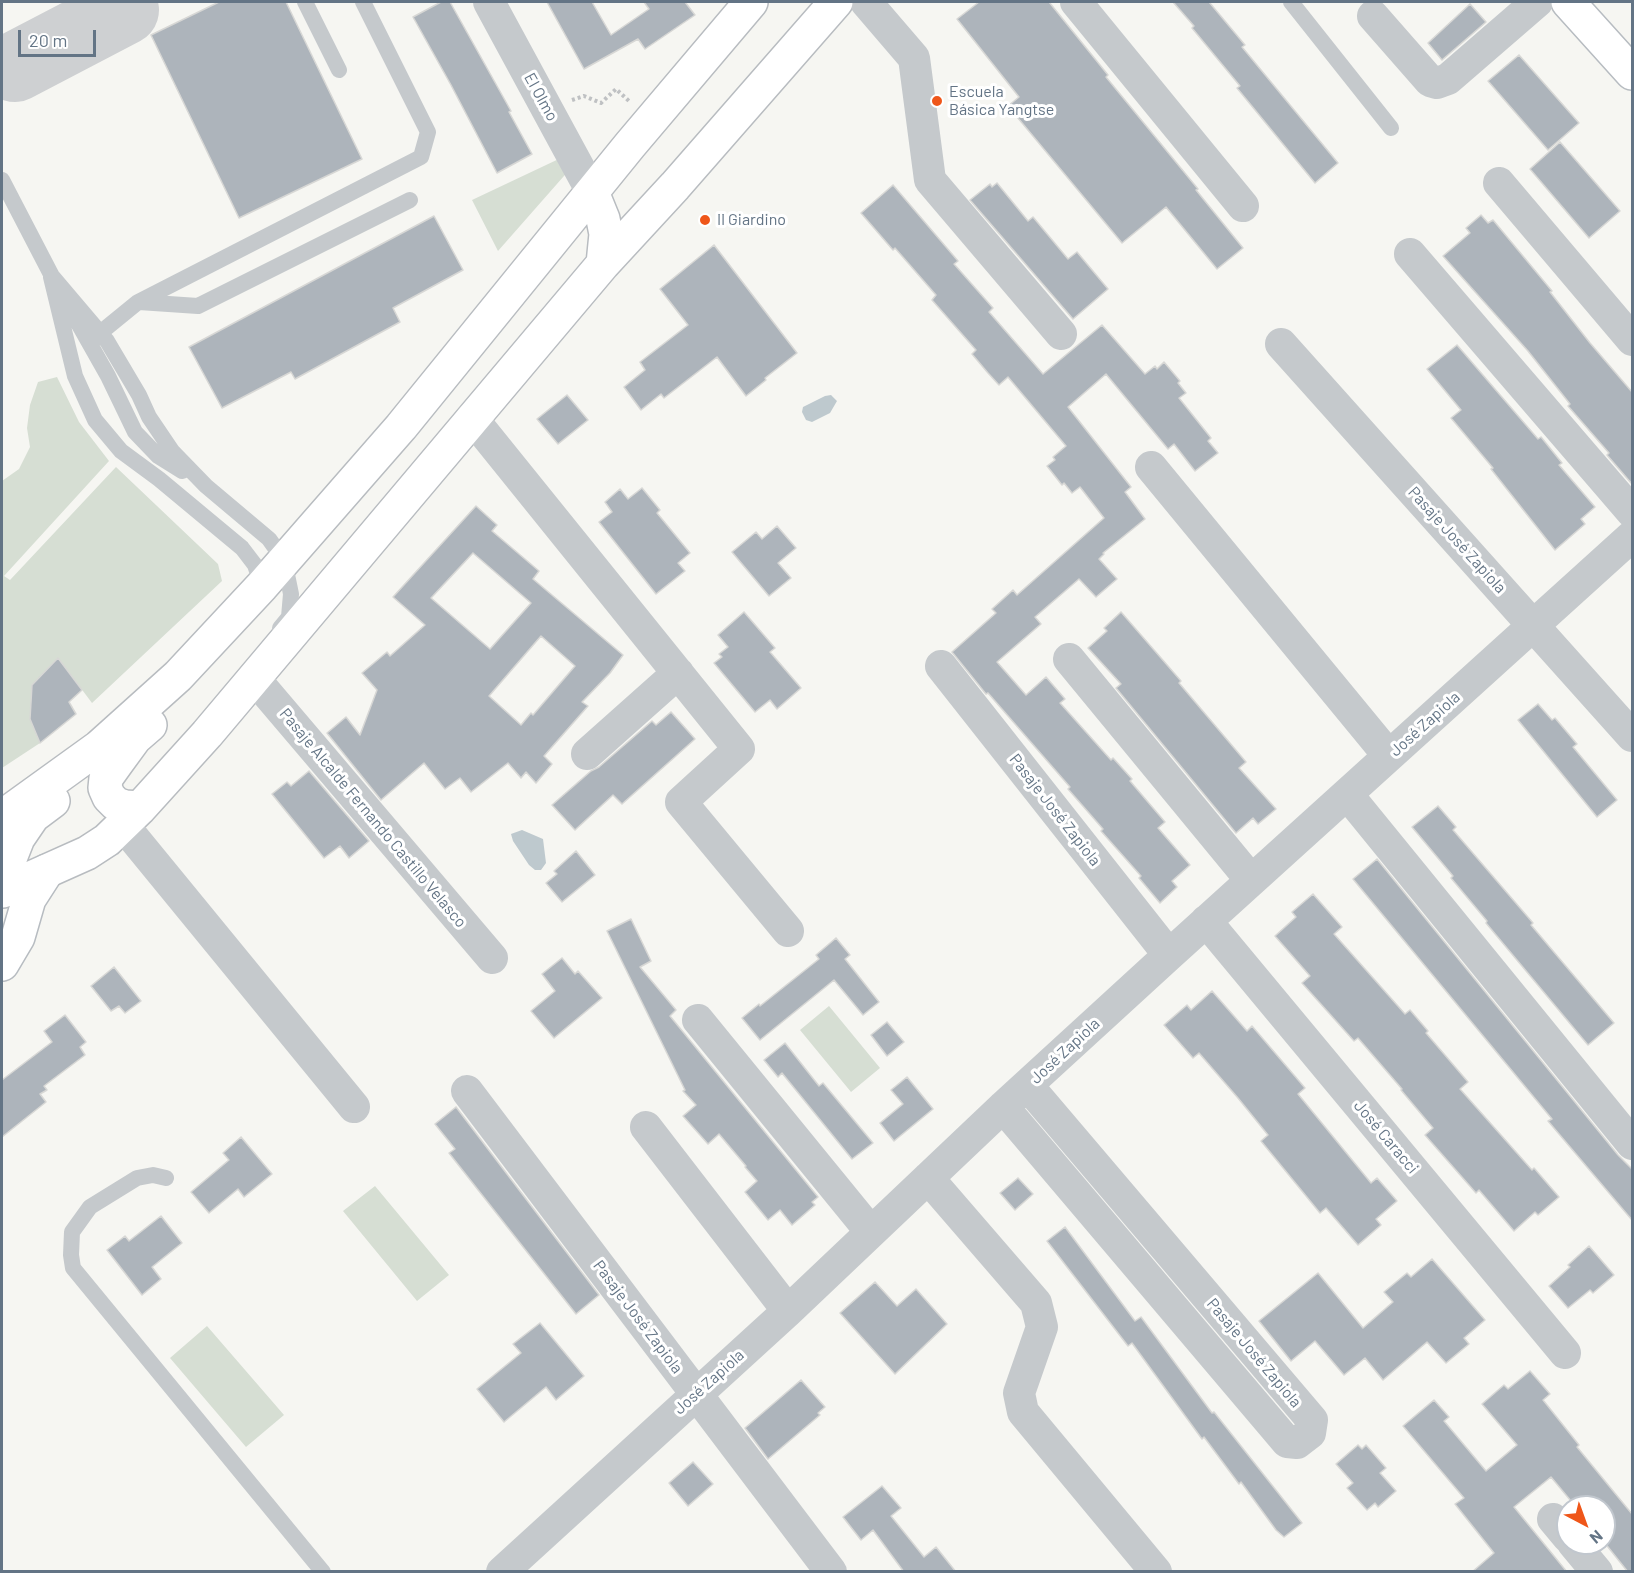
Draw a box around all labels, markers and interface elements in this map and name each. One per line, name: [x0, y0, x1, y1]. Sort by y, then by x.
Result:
scale bar: [21, 18, 99, 56]
text: 20 m: [29, 29, 67, 51]
street label: El Olmo: [520, 70, 562, 124]
place label: Escuela Básica Yangtse: [949, 82, 1054, 120]
marker: Escuela Básica Yangtse: [930, 94, 944, 108]
place label: Il Giardino: [717, 210, 786, 230]
marker: Il Giardino: [698, 213, 712, 227]
street label: Pasaje José Zapiola: [1404, 483, 1510, 597]
street label: José Zapiola: [1386, 687, 1464, 761]
street label: Pasaje Alcalde Fernando Castillo Velasco: [276, 704, 470, 932]
street label: Pasaje José Zapiola: [1005, 750, 1105, 870]
street label: José Zapiola: [1026, 1014, 1104, 1088]
street label: José Caracci: [1350, 1096, 1422, 1178]
street label: Pasaje José Zapiola: [589, 1257, 687, 1377]
street label: Pasaje José Zapiola: [1203, 1294, 1305, 1412]
street label: José Zapiola: [670, 1345, 748, 1419]
north arrow: [1556, 1495, 1616, 1555]
text: N: [1587, 1527, 1607, 1548]

